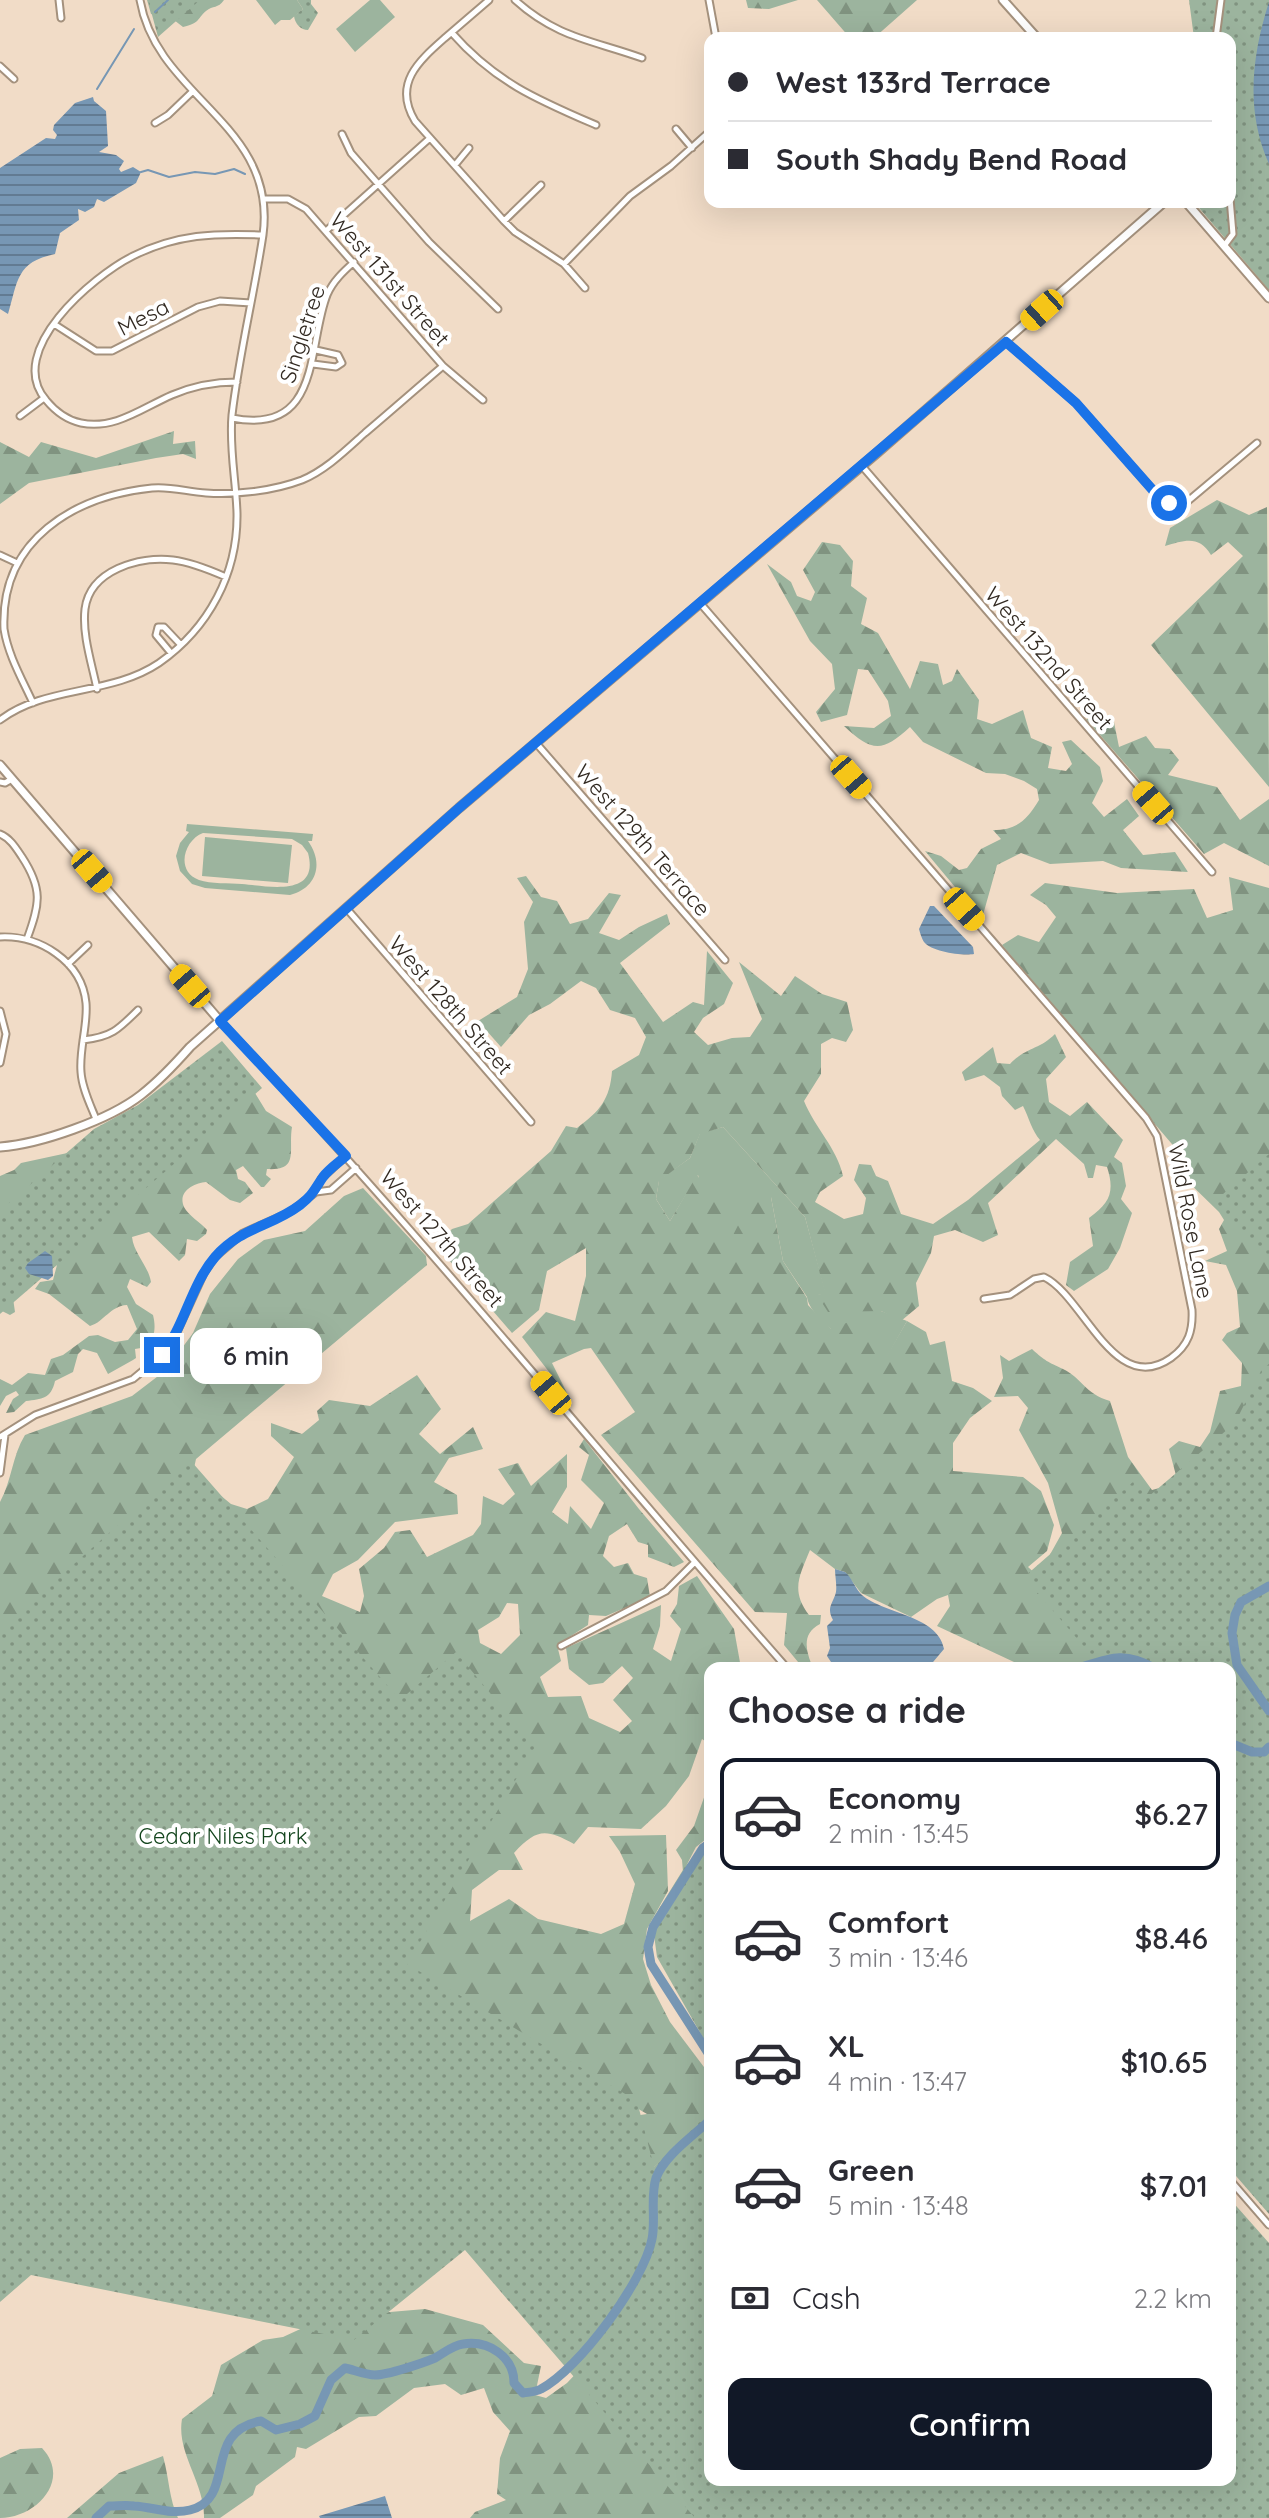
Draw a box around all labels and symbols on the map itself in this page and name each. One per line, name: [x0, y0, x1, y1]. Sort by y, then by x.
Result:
street label: West 131st Street: [324, 206, 456, 352]
street label: Singletree: [273, 282, 331, 386]
car: [1016, 285, 1068, 335]
street label: Mesa: [112, 292, 174, 342]
route start: [1151, 485, 1187, 521]
street label: West 132nd Street: [979, 580, 1119, 736]
car: [826, 751, 876, 803]
street label: West 129th Terrace: [569, 758, 717, 922]
car: [1128, 777, 1178, 829]
car: [67, 845, 117, 897]
car: [939, 883, 989, 935]
street label: West 128th Street: [383, 930, 519, 1080]
car: [165, 960, 215, 1012]
street label: Wild Rose Lane: [1162, 1141, 1220, 1301]
street label: West 127th Street: [374, 1163, 510, 1313]
callout: 6 min: [190, 1327, 322, 1383]
route end: [144, 1337, 180, 1373]
car: [526, 1367, 576, 1419]
park label: Cedar Niles Park: [139, 1822, 307, 1850]

